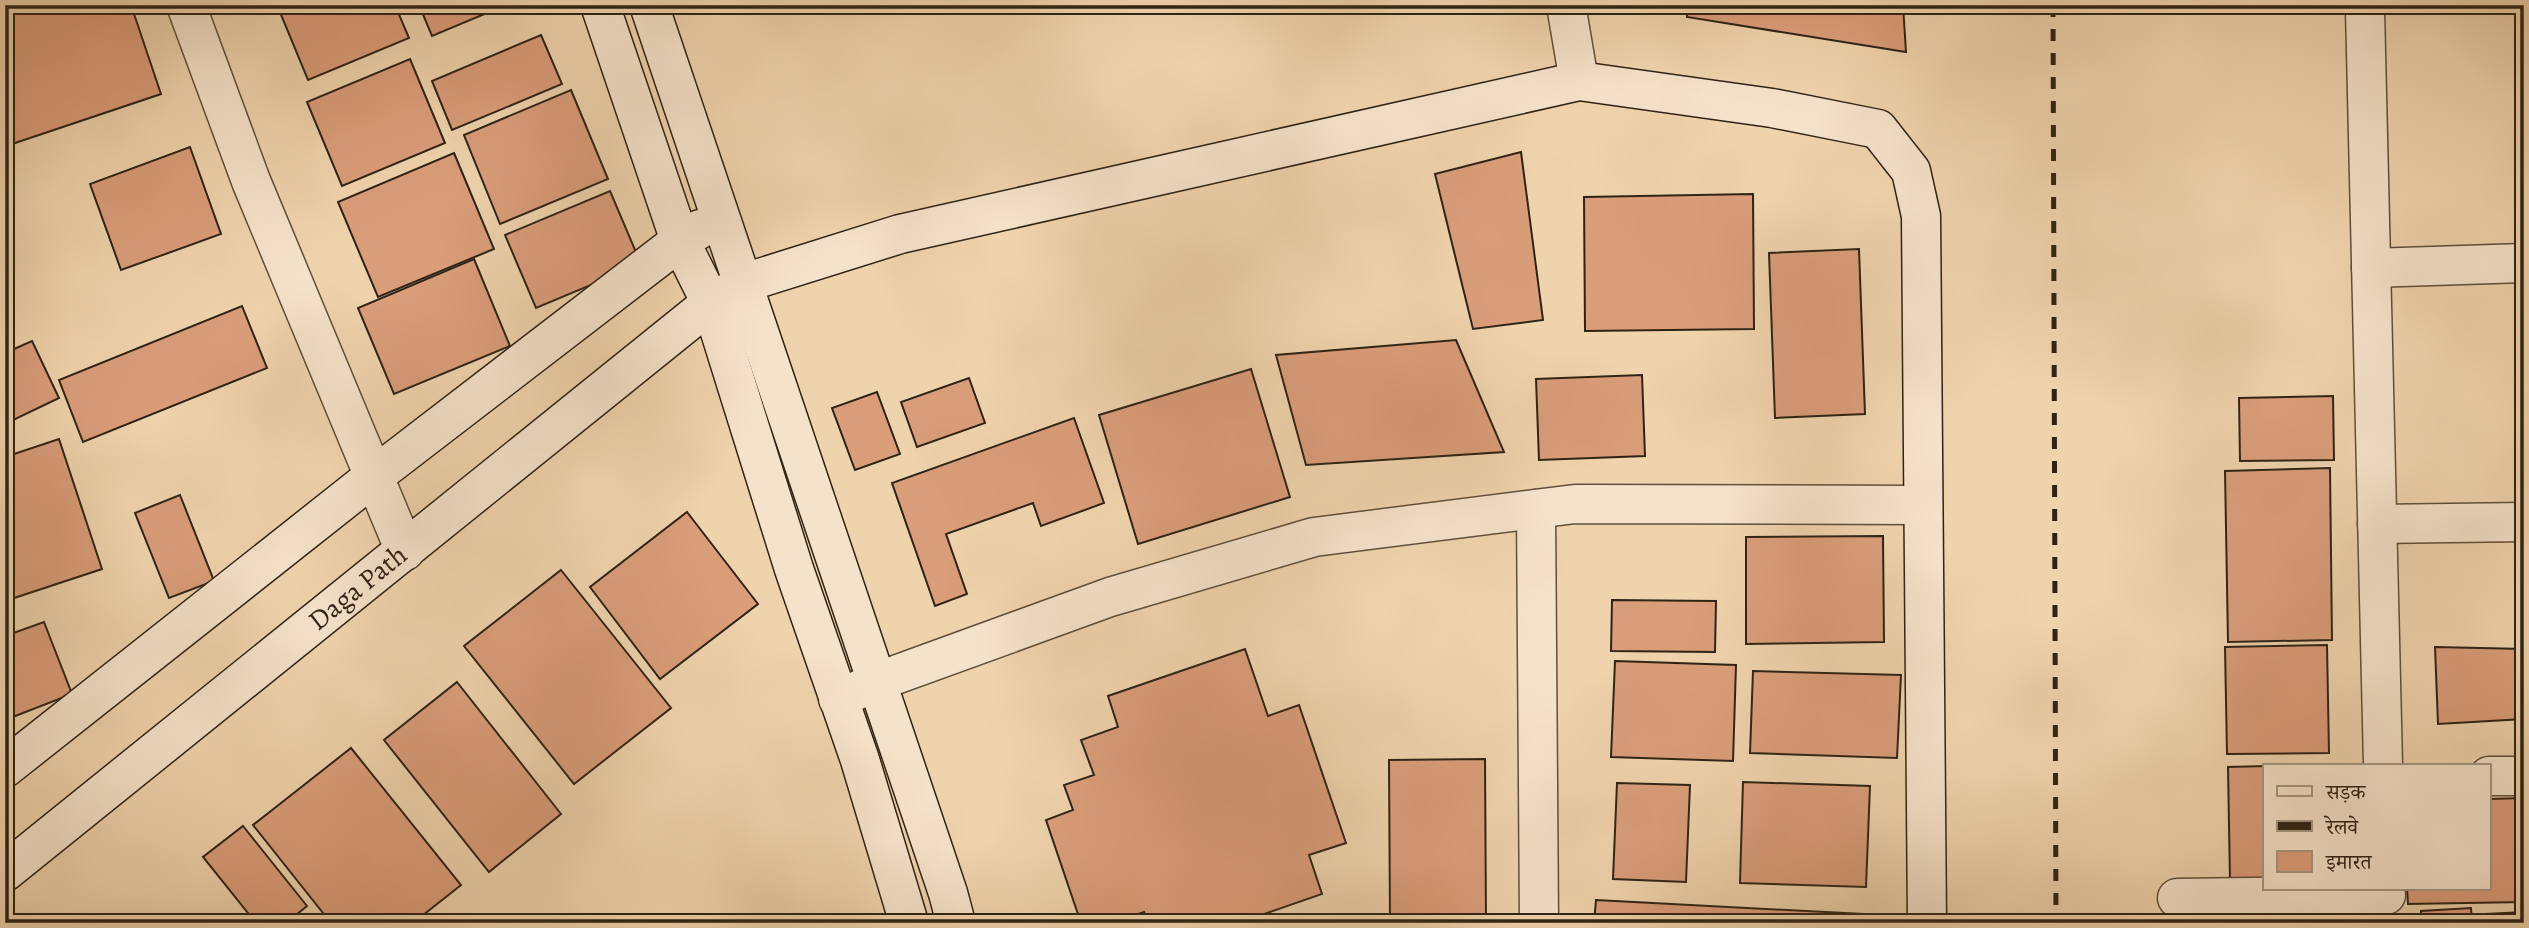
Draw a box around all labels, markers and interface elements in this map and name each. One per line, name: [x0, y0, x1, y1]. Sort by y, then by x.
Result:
street label: Daga Path: [300, 536, 415, 639]
legend: [2263, 764, 2490, 890]
text: सड़क: [2325, 778, 2366, 806]
text: रेलवे: [2323, 813, 2360, 841]
text: इमारत: [2325, 848, 2373, 876]

